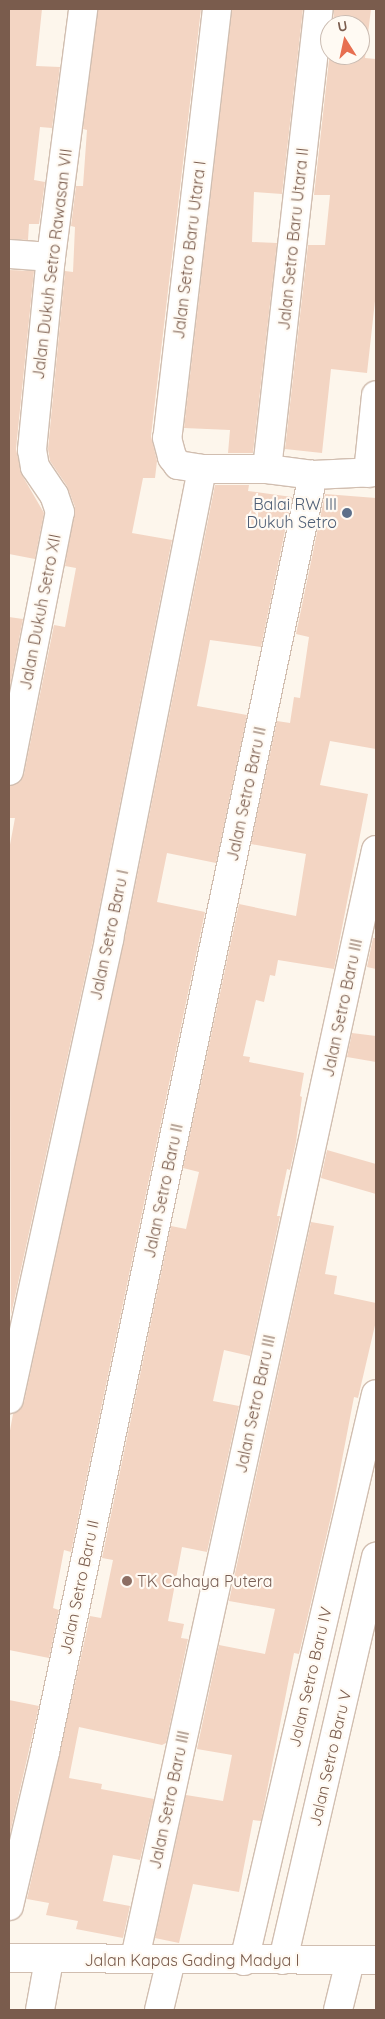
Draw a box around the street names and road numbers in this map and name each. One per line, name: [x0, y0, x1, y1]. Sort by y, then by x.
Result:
street label: Jalan Dukuh Setro Rawasan VII: [28, 147, 76, 381]
street label: Jalan Setro Baru Utara II: [274, 147, 312, 331]
street label: Jalan Setro Baru Utara I: [169, 160, 209, 340]
street label: Jalan Dukuh Setro XII: [15, 532, 65, 692]
street label: Jalan Setro Baru II: [222, 725, 270, 863]
street label: Jalan Setro Baru I: [86, 868, 132, 1002]
street label: Jalan Setro Baru III: [318, 937, 366, 1079]
street label: Jalan Setro Baru II: [139, 1122, 187, 1260]
street label: Jalan Setro Baru III: [231, 1333, 279, 1475]
street label: Jalan Setro Baru II: [55, 1518, 103, 1656]
street label: Jalan Setro Baru IV: [285, 1605, 335, 1749]
street label: Jalan Setro Baru V: [305, 1688, 355, 1828]
street label: Jalan Setro Baru III: [145, 1729, 193, 1871]
street label: Jalan Kapas Gading Madya I: [84, 1950, 300, 1970]

